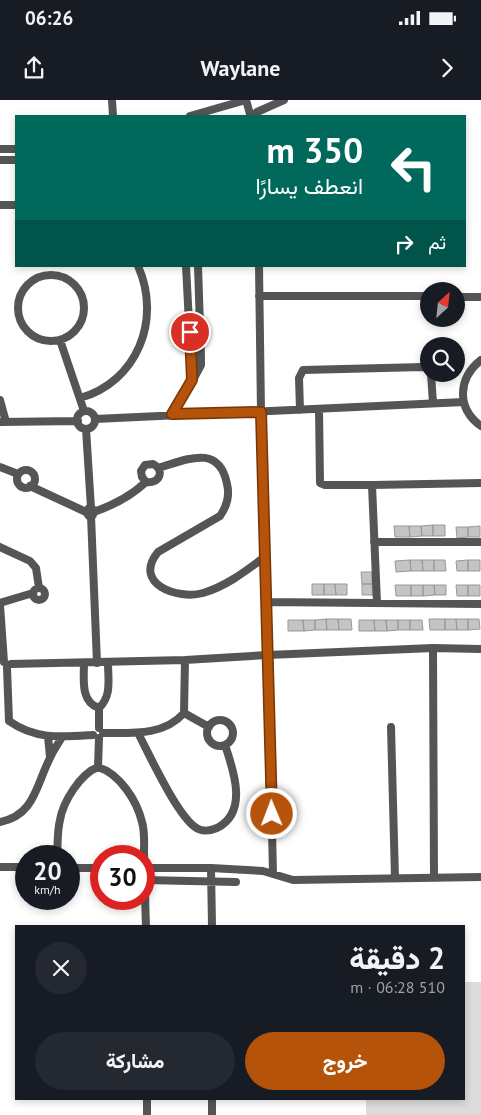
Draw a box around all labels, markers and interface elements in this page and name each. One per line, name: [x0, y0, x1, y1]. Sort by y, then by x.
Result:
text: 06:26: [25, 6, 73, 30]
icon: share: [20, 54, 48, 82]
text: Waylane: [201, 54, 280, 82]
icon: forward: [433, 54, 461, 82]
text: 350 m: [266, 127, 363, 173]
icon: left: [381, 135, 446, 200]
text: انعطف يسارًا: [256, 172, 363, 200]
icon: right: [390, 230, 418, 258]
text: ثم: [428, 230, 446, 254]
north arrow: [420, 282, 465, 328]
map controls: [420, 282, 465, 382]
pin: [169, 311, 211, 353]
icon: arrive: [176, 318, 204, 346]
button: search: [420, 337, 465, 382]
position arrow: [245, 787, 297, 839]
speed limit sign: 30: [90, 845, 155, 910]
text: 20: [33, 855, 62, 887]
text: km/h: [34, 882, 61, 897]
text: 2 دقيقة: [349, 938, 445, 977]
button: close: [35, 942, 87, 994]
text: 510 m · 06:28: [350, 977, 445, 997]
button: مشاركة: [35, 1032, 235, 1090]
button: خروج: [245, 1032, 445, 1090]

